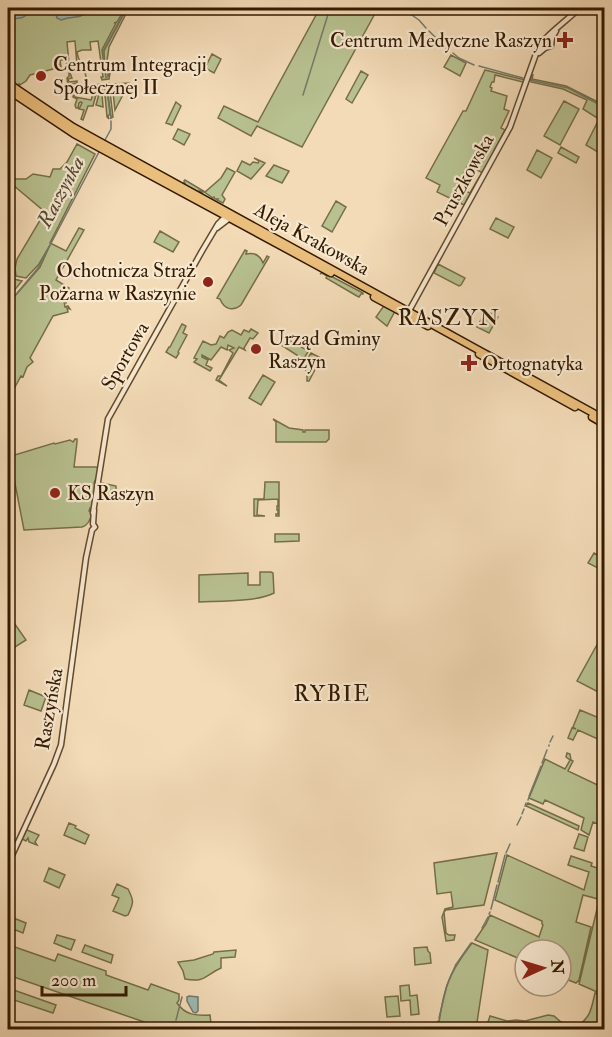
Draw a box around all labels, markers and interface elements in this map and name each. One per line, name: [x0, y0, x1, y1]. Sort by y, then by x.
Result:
place label: Centrum Medyczne Raszyn: [330, 28, 552, 53]
marker: Centrum Medyczne Raszyn: [556, 31, 574, 49]
place label: Centrum Integracji Społecznej II: [53, 52, 207, 101]
marker: Centrum Integracji Społecznej II: [34, 69, 48, 83]
street label: Pruszkowska: [428, 129, 500, 230]
water label: Raszynka: [31, 152, 91, 233]
street label: Aleja Krakowska: [249, 196, 375, 281]
place label: Ochotnicza Straż Pożarna w Raszynie: [39, 258, 196, 306]
marker: Ochotnicza Straż Pożarna w Raszynie: [201, 275, 215, 289]
district label: RASZYN: [398, 304, 500, 332]
street label: Sportowa: [95, 317, 156, 395]
place label: Urząd Gminy Raszyn: [268, 326, 381, 374]
marker: Urząd Gminy Raszyn: [249, 342, 263, 356]
place label: Ortognatyka: [482, 351, 584, 376]
marker: Ortognatyka: [460, 354, 478, 372]
place label: KS Raszyn: [67, 481, 154, 506]
marker: KS Raszyn: [48, 486, 62, 500]
street label: Raszyńska: [30, 665, 69, 752]
district label: RYBIE: [293, 680, 371, 708]
north arrow: [513, 938, 573, 998]
text: N: [546, 958, 567, 976]
scale bar: [42, 959, 126, 997]
text: 200 m: [51, 969, 96, 992]

